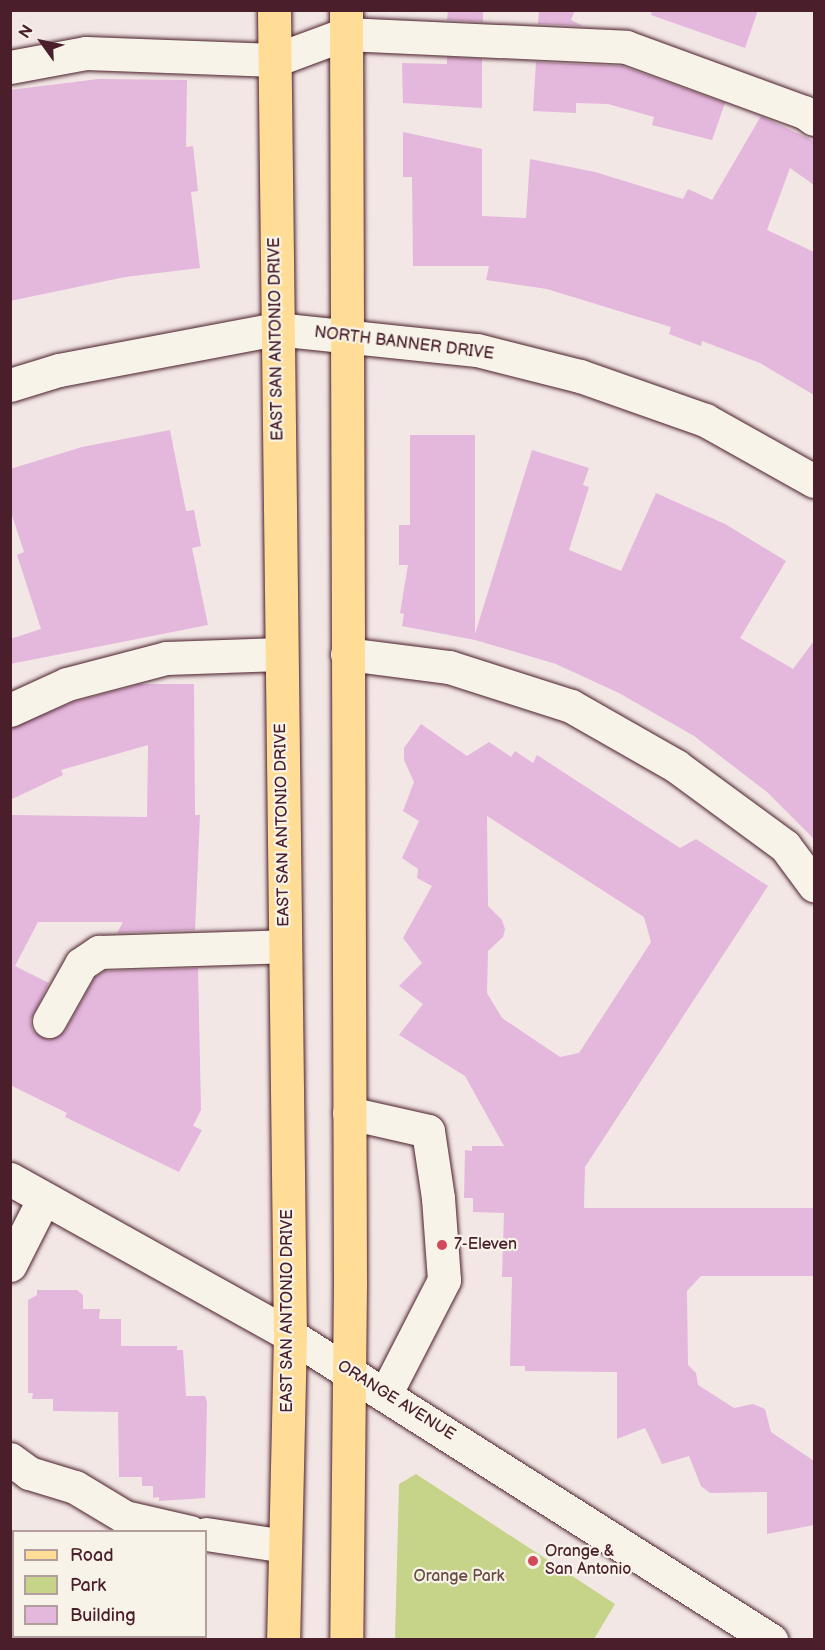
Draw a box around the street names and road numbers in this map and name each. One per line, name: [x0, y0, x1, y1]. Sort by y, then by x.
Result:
street label: EAST SAN ANTONIO DRIVE: [266, 237, 288, 441]
street label: NORTH BANNER DRIVE: [313, 323, 495, 365]
street label: EAST SAN ANTONIO DRIVE: [272, 723, 294, 927]
street label: EAST SAN ANTONIO DRIVE: [278, 1209, 298, 1413]
street label: ORANGE AVENUE: [334, 1357, 458, 1445]

